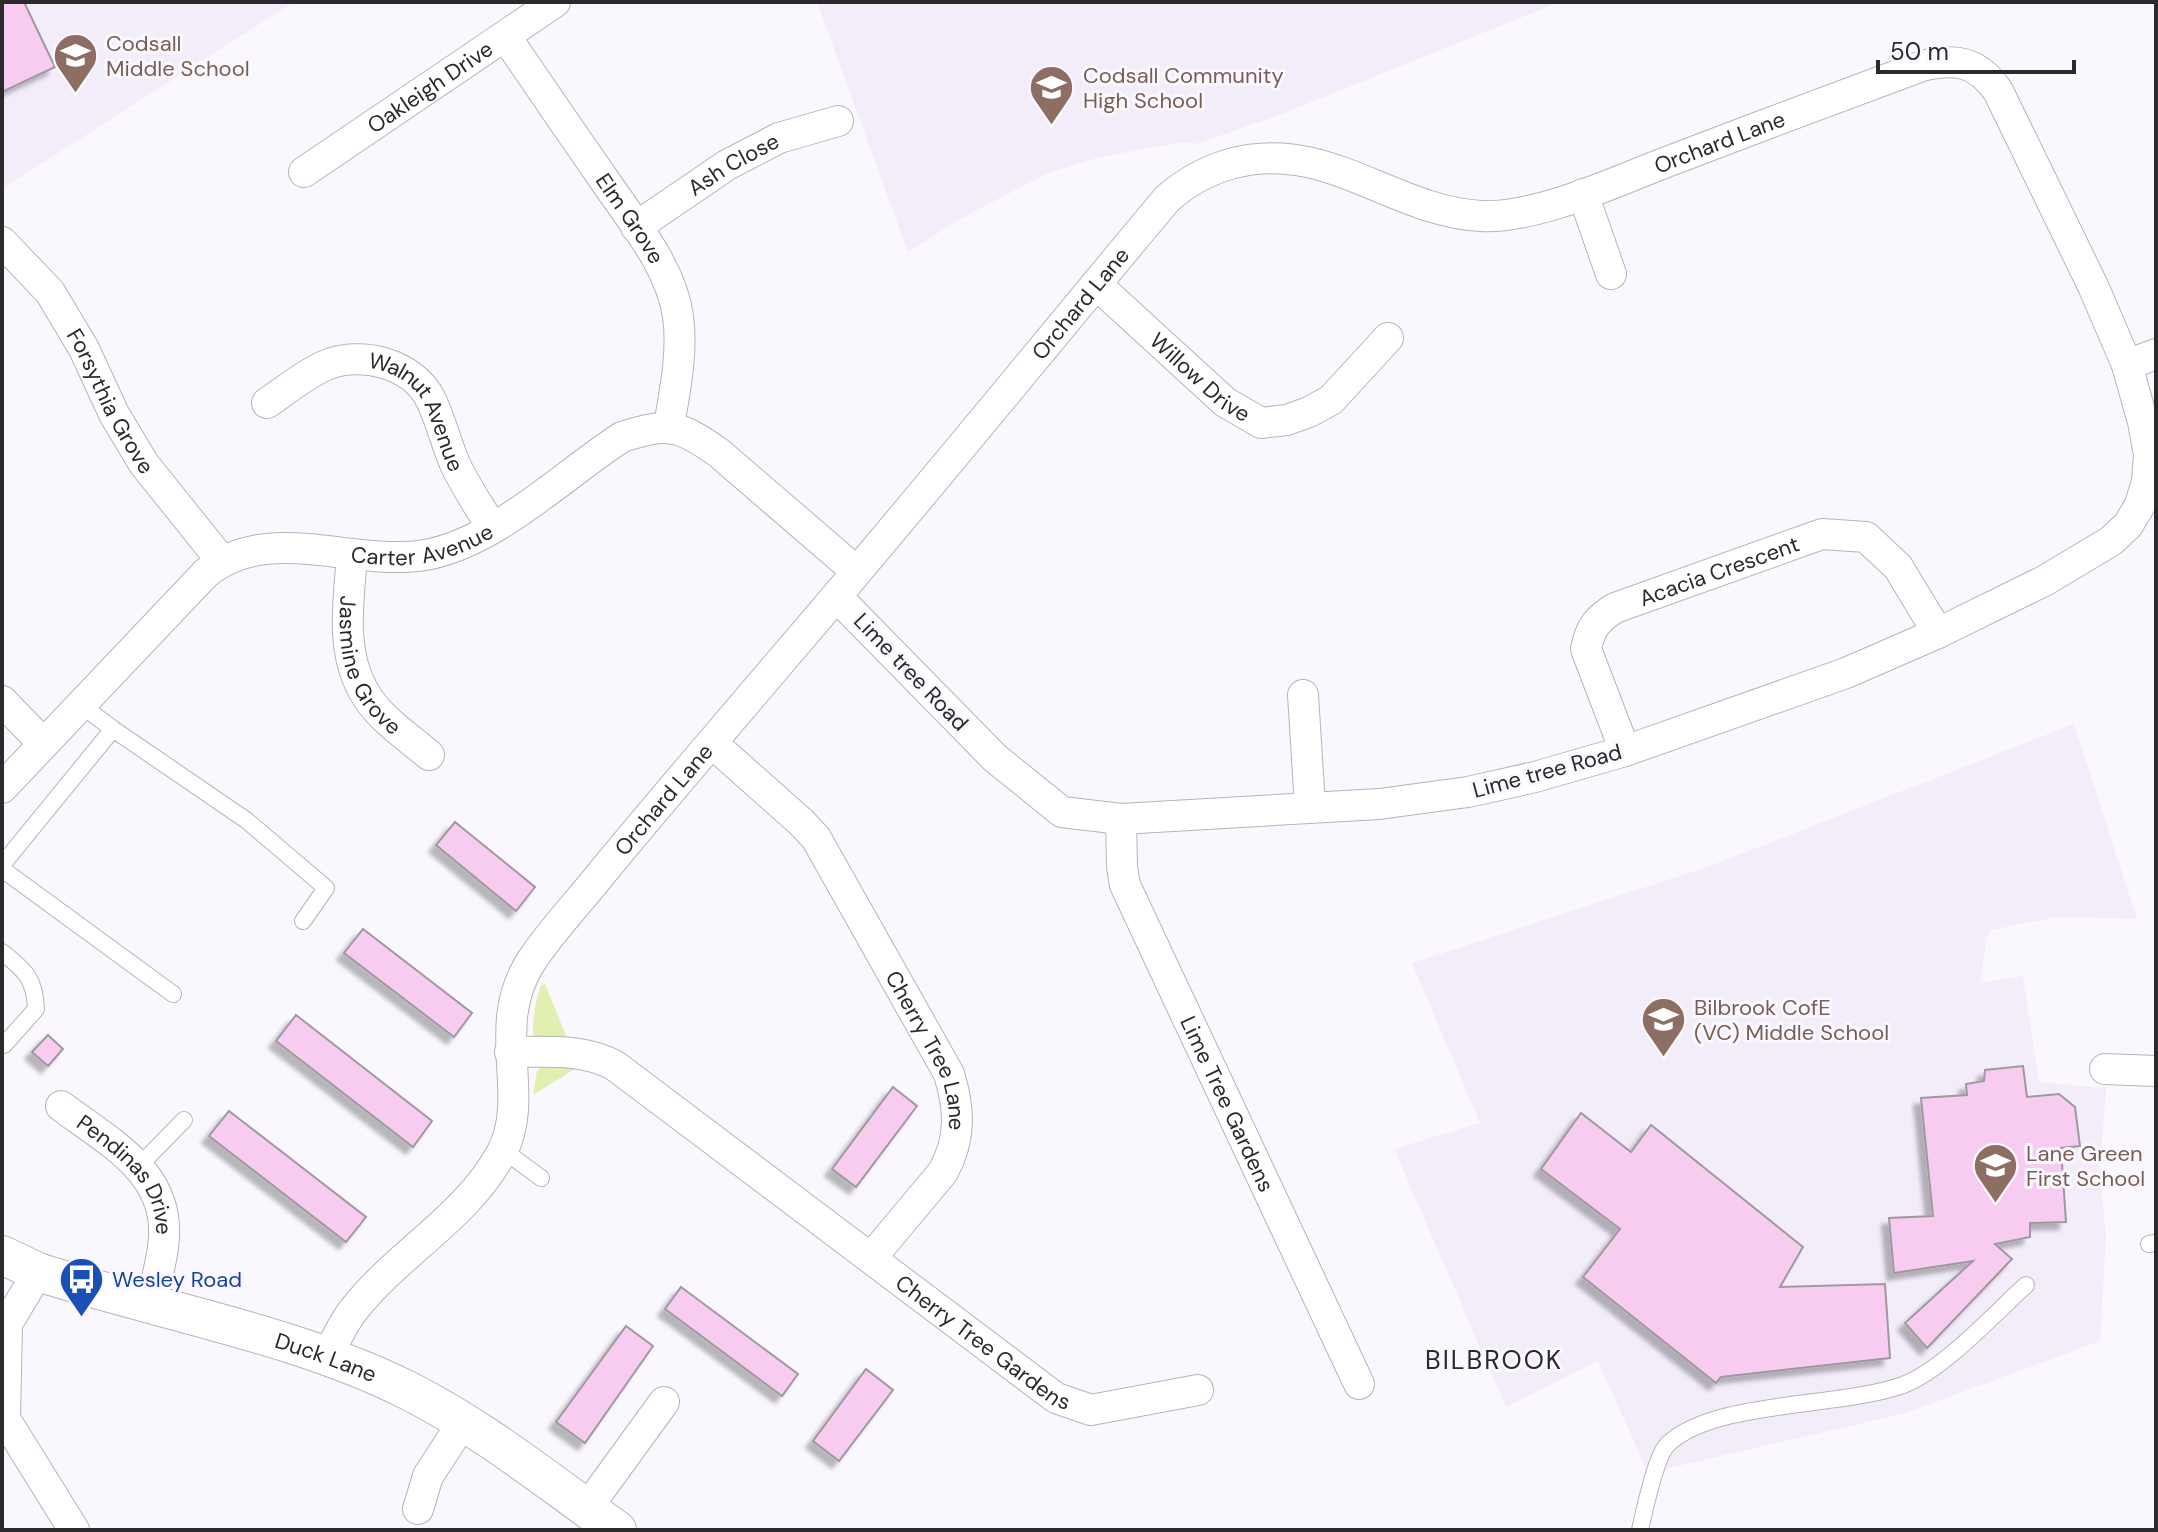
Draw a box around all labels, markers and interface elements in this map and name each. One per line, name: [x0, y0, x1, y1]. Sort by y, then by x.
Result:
scale bar: [1878, 24, 2074, 74]
place label: Codsall Middle School: [106, 29, 250, 83]
school or university icon: Codsall Middle School: [51, 32, 99, 95]
street label: Oakleigh Drive: [361, 34, 498, 140]
text: 50 m: [1890, 36, 1949, 67]
place label: Codsall Community High School: [1083, 61, 1284, 115]
school or university icon: Codsall Community High School: [1028, 64, 1076, 127]
street label: Orchard Lane: [1650, 104, 1789, 180]
street label: Ash Close: [682, 126, 784, 202]
street label: Elm Grove: [589, 168, 671, 269]
street label: Orchard Lane: [1025, 241, 1135, 366]
street label: Forsythia Grove: [60, 323, 161, 480]
street label: Willow Drive: [1144, 326, 1256, 428]
street label: Walnut Avenue: [366, 345, 471, 476]
street label: Carter Avenue: [349, 517, 498, 572]
street label: Acacia Crescent: [1635, 529, 1803, 613]
street label: Jasmine Grove: [333, 595, 408, 741]
street label: Lime tree Road: [847, 607, 975, 737]
street label: Orchard Lane: [608, 737, 719, 861]
street label: Lime tree Road: [1469, 737, 1625, 805]
street label: Cherry Tree Lane: [879, 965, 972, 1131]
place label: Bilbrook CofE (VC) Middle School: [1694, 993, 1889, 1047]
school or university icon: Bilbrook CofE (VC) Middle School: [1639, 996, 1687, 1059]
street label: Lime Tree Gardens: [1174, 1011, 1281, 1196]
street label: Pendinas Drive: [71, 1108, 179, 1235]
place label: Lane Green First School: [2026, 1139, 2145, 1193]
school or university icon: Lane Green First School: [1971, 1142, 2019, 1205]
bus stop icon: Wesley Road: [57, 1255, 105, 1318]
place label: Wesley Road: [112, 1265, 242, 1294]
street label: Cherry Tree Gardens: [890, 1268, 1074, 1416]
street label: Duck Lane: [272, 1325, 381, 1389]
district label: BILBROOK: [1425, 1343, 1563, 1377]

